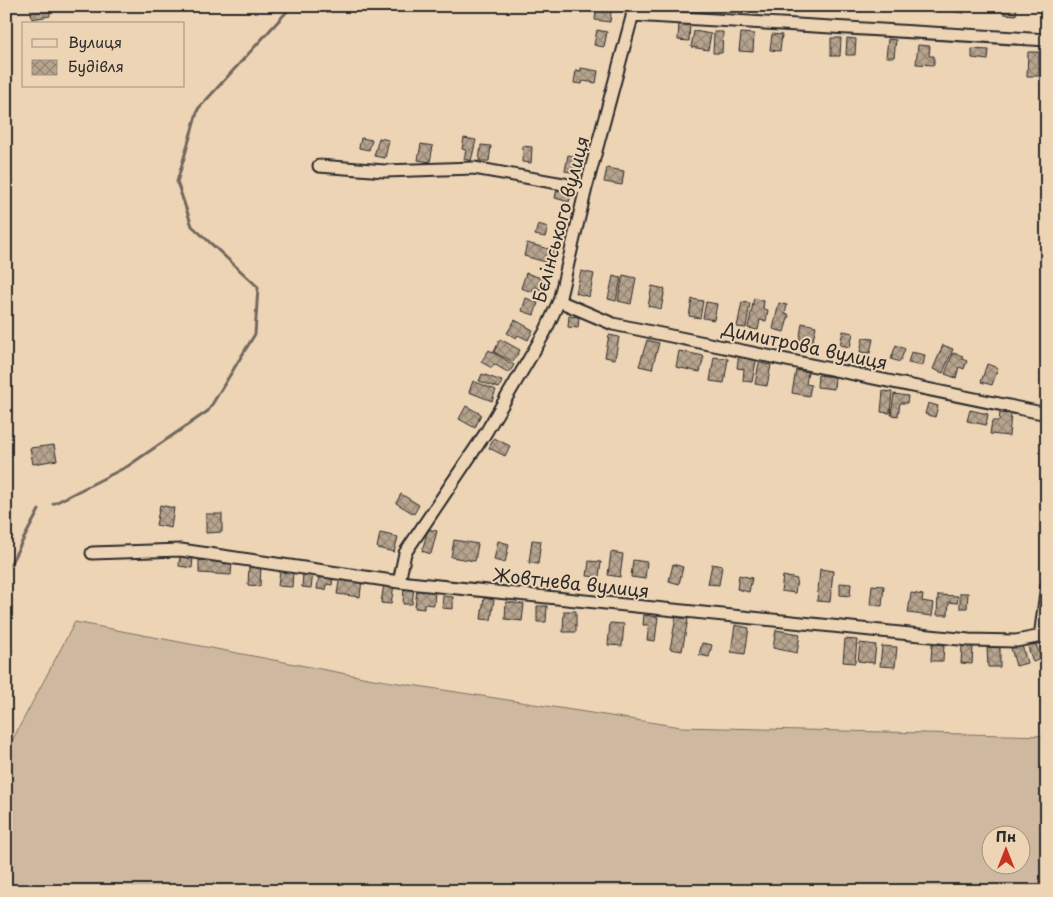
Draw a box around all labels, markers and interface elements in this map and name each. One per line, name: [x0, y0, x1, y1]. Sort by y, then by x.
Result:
legend: [22, 22, 185, 88]
text: Вулиця: [68, 30, 122, 53]
text: Будівля: [68, 54, 124, 77]
street label: Бєлінського вулиця: [525, 133, 595, 305]
street label: Димитрова вулиця: [719, 314, 890, 376]
street label: Жовтнева вулиця: [491, 560, 651, 604]
north arrow: [980, 824, 1030, 874]
text: Пн: [996, 826, 1016, 847]

